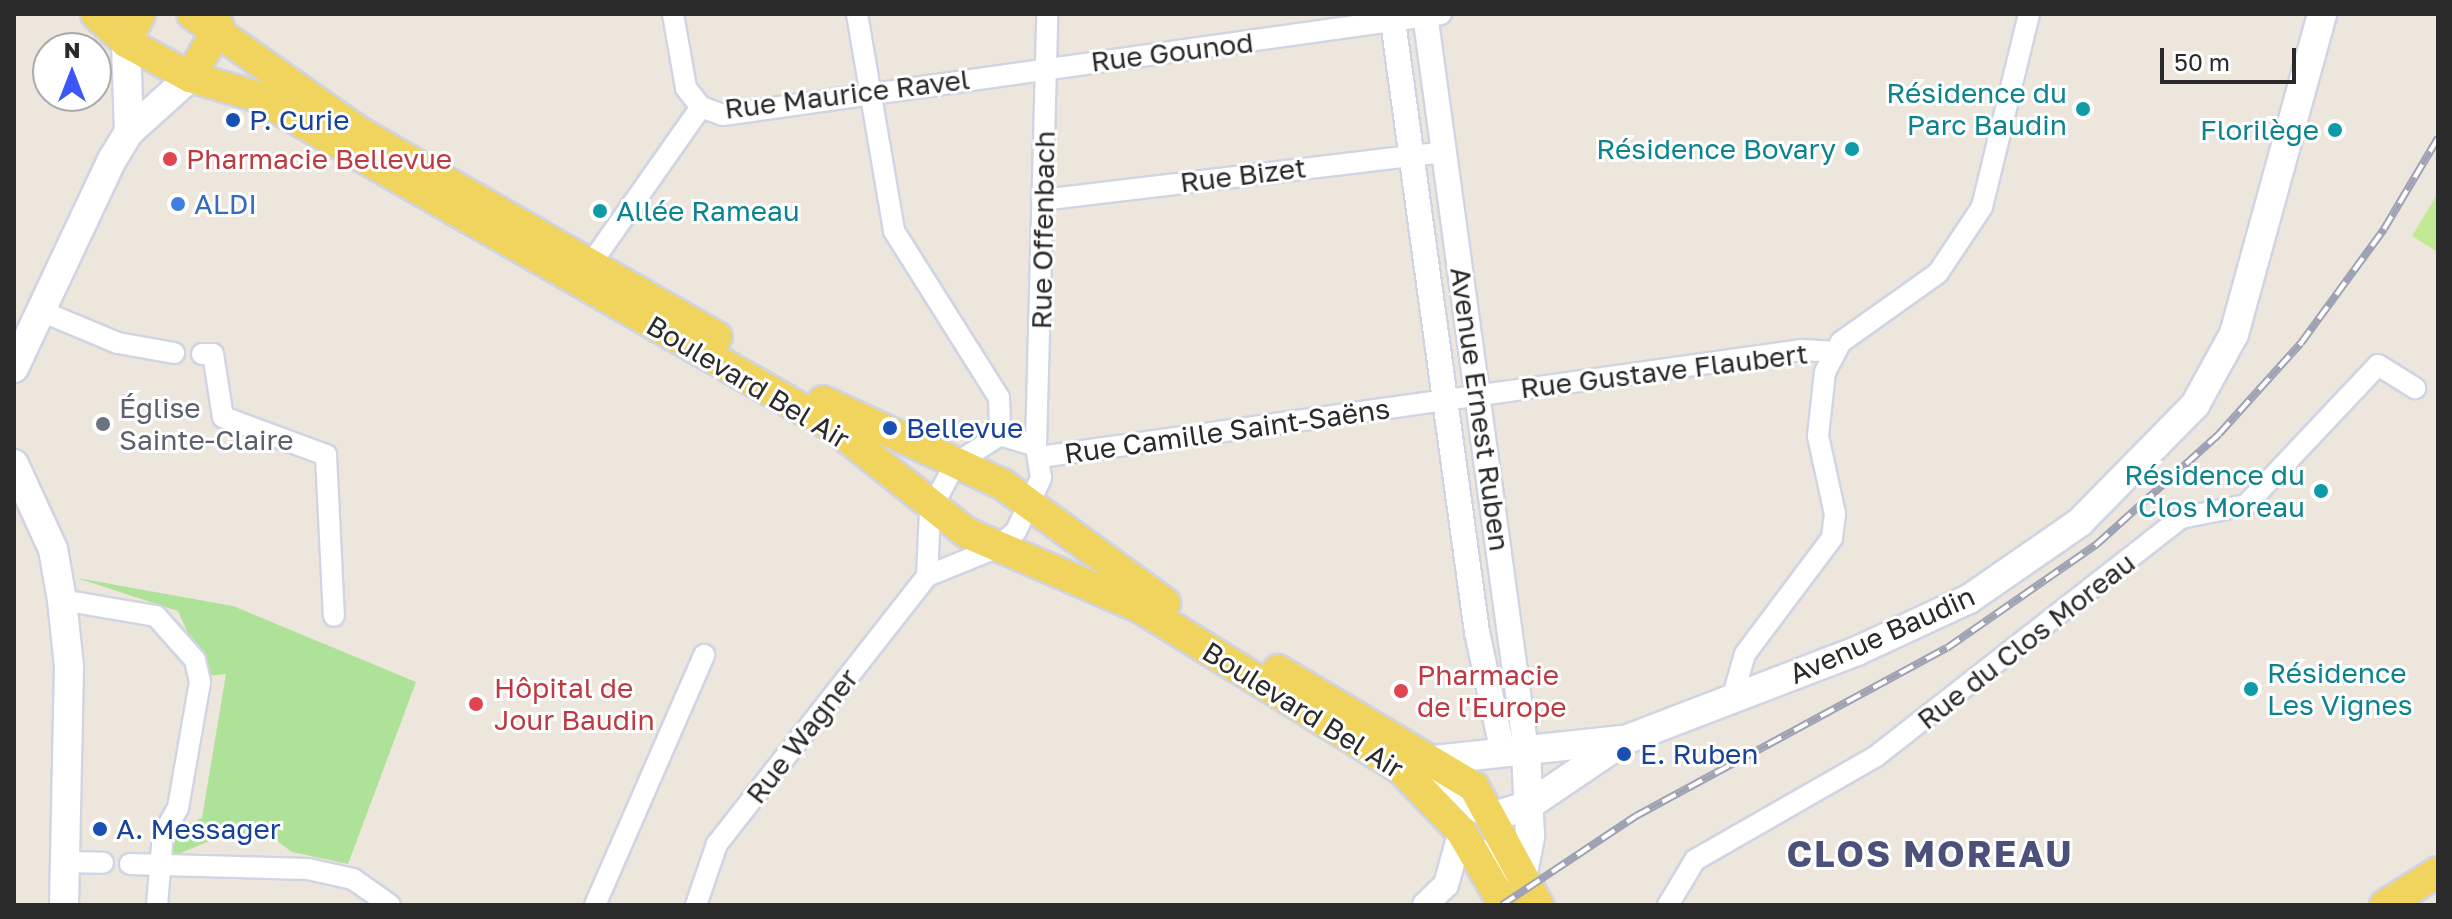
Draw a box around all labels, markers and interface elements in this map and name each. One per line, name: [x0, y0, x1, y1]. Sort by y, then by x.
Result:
street label: Rue Gounod: [1089, 25, 1255, 79]
north arrow: [32, 32, 112, 112]
scale bar: [2164, 32, 2300, 82]
text: N: [64, 36, 80, 63]
text: 50 m: [2174, 47, 2230, 76]
street label: Rue Maurice Ravel: [722, 62, 972, 126]
place label: Résidence du Parc Baudin: [1886, 76, 2067, 142]
marker: Résidence du Parc Baudin: [2074, 100, 2092, 118]
place label: P. Curie: [249, 103, 349, 137]
marker: P. Curie: [224, 111, 242, 129]
place label: Florilège: [2200, 113, 2319, 147]
marker: Florilège: [2326, 121, 2344, 139]
street label: Rue Offenbach: [1024, 130, 1062, 330]
place label: Résidence Bovary: [1596, 132, 1836, 166]
marker: Résidence Bovary: [1843, 140, 1861, 158]
place label: Pharmacie Bellevue: [186, 142, 452, 176]
marker: Pharmacie Bellevue: [161, 150, 179, 168]
street label: Rue Bizet: [1178, 151, 1308, 199]
place label: ALDI: [194, 187, 257, 221]
place label: Allée Rameau: [616, 194, 800, 228]
marker: ALDI: [169, 195, 187, 213]
marker: Allée Rameau: [591, 202, 609, 220]
street label: Avenue Ernest Ruben: [1443, 265, 1517, 553]
street label: Boulevard Bel Air: [641, 308, 855, 456]
street label: Rue Gustave Flaubert: [1518, 337, 1810, 405]
place label: Église Sainte-Claire: [119, 391, 293, 457]
street label: Rue Camille Saint-Saëns: [1062, 392, 1392, 470]
place label: Bellevue: [906, 411, 1023, 445]
marker: Église Sainte-Claire: [94, 415, 112, 433]
marker: Bellevue: [881, 419, 899, 437]
place label: Résidence du Clos Moreau: [2124, 458, 2305, 524]
marker: Résidence du Clos Moreau: [2312, 482, 2330, 500]
street label: Rue du Clos Moreau: [1911, 546, 2141, 736]
street label: Avenue Baudin: [1784, 579, 1980, 691]
street label: Boulevard Bel Air: [1196, 635, 1410, 785]
place label: Résidence Les Vignes: [2267, 656, 2413, 722]
place label: Pharmacie de l'Europe: [1417, 658, 1566, 724]
street label: Rue Wagner: [739, 662, 865, 810]
place label: Hôpital de Jour Baudin: [494, 671, 655, 737]
marker: Résidence Les Vignes: [2242, 680, 2260, 698]
marker: Pharmacie de l'Europe: [1392, 682, 1410, 700]
marker: Hôpital de Jour Baudin: [465, 693, 487, 715]
place label: E. Ruben: [1640, 737, 1759, 771]
marker: E. Ruben: [1615, 745, 1633, 763]
place label: A. Messager: [116, 812, 281, 846]
marker: A. Messager: [91, 820, 109, 838]
district label: CLOS MOREAU: [1786, 832, 2074, 876]

